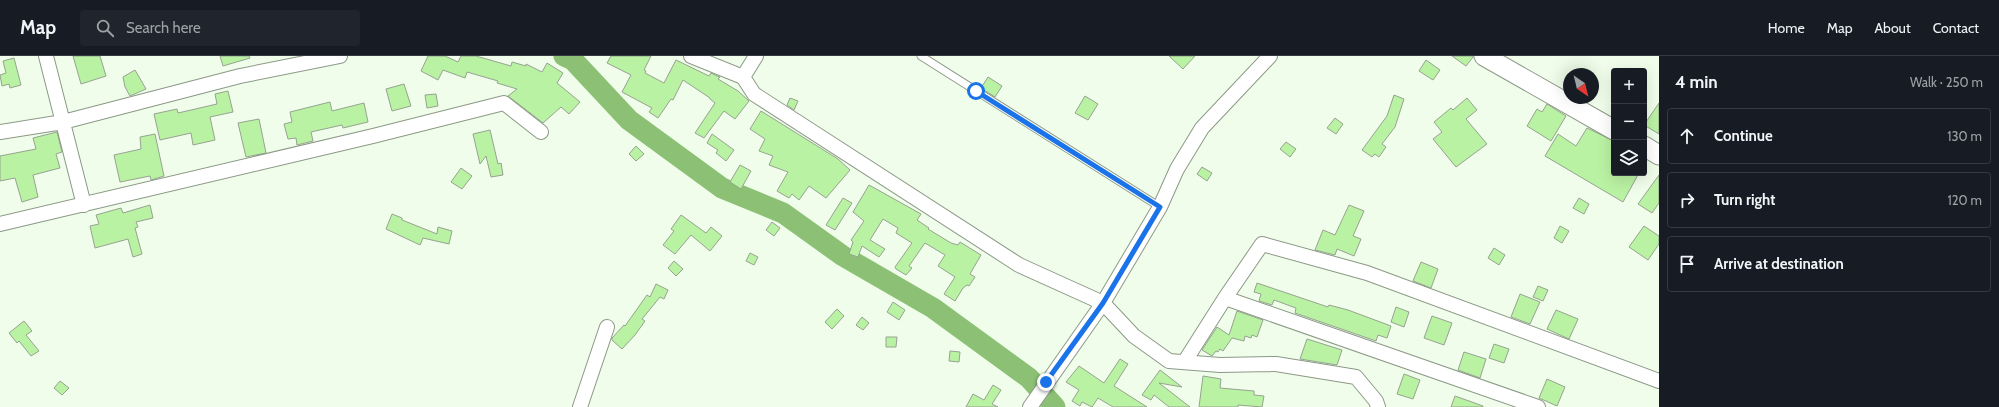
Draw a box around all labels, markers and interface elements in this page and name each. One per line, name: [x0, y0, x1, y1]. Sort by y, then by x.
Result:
search box: [80, 10, 360, 46]
text: Map: [20, 16, 56, 39]
icon: search: [94, 17, 116, 39]
text: Search here: [126, 19, 201, 37]
text: Home: [1768, 19, 1805, 37]
text: Map: [1827, 19, 1852, 37]
text: About: [1874, 19, 1911, 37]
text: Contact: [1933, 19, 1979, 37]
north arrow: [1563, 68, 1599, 104]
map controls: [1611, 68, 1647, 176]
button: +: [1611, 68, 1647, 104]
text: 4 min: [1675, 72, 1718, 92]
text: Walk · 250 m: [1910, 74, 1983, 90]
route start: [967, 82, 985, 100]
button: −: [1611, 104, 1647, 140]
icon: ahead: [1676, 125, 1698, 147]
text: Continue: [1714, 127, 1773, 145]
text: 130 m: [1947, 128, 1982, 144]
button: layers: [1611, 140, 1647, 176]
icon: right: [1676, 189, 1698, 211]
text: Turn right: [1714, 191, 1775, 209]
text: 120 m: [1948, 192, 1982, 208]
icon: arrive: [1676, 253, 1698, 275]
text: Arrive at destination: [1714, 255, 1844, 273]
route end: [1037, 373, 1055, 391]

